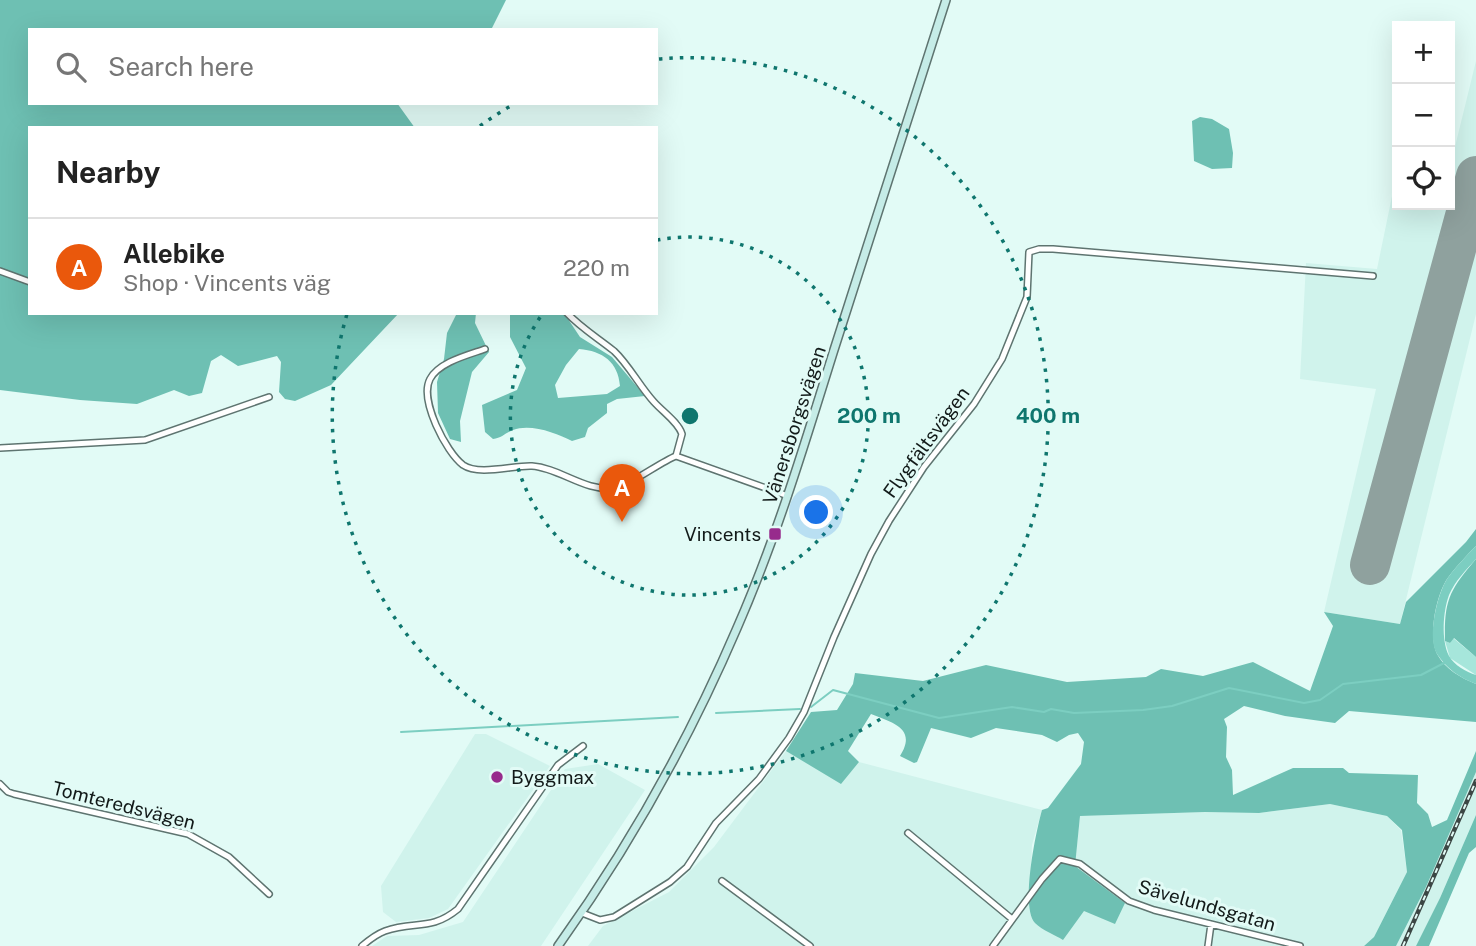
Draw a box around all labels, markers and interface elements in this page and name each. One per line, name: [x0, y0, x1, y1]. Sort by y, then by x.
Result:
map controls: [1392, 21, 1455, 210]
button: +: [1392, 21, 1455, 84]
search box: [28, 28, 658, 105]
icon: search: [52, 48, 90, 86]
text: Search here: [108, 51, 254, 82]
button: −: [1392, 84, 1455, 147]
button: locate: [1392, 147, 1455, 210]
text: Nearby: [56, 154, 160, 190]
text: Allebike: [123, 238, 225, 269]
text: A: [71, 254, 87, 281]
text: 220 m: [563, 254, 630, 281]
text: Shop · Vincents väg: [123, 269, 331, 296]
street label: Vänersborgsvägen: [758, 343, 830, 507]
street label: Flygfältsvägen: [878, 382, 974, 502]
text: 200 m: [837, 403, 901, 428]
text: 400 m: [1016, 403, 1080, 428]
centre of rings: [678, 404, 702, 428]
pin: A: [599, 464, 645, 522]
your location: [799, 495, 833, 529]
place label: Vincents: [684, 523, 761, 545]
marker: Vincents: [767, 526, 783, 542]
place label: Byggmax: [511, 766, 595, 788]
marker: Byggmax: [489, 769, 505, 785]
street label: Tomteredsvägen: [50, 777, 198, 833]
street label: Sävelundsgatan: [1136, 875, 1278, 935]

